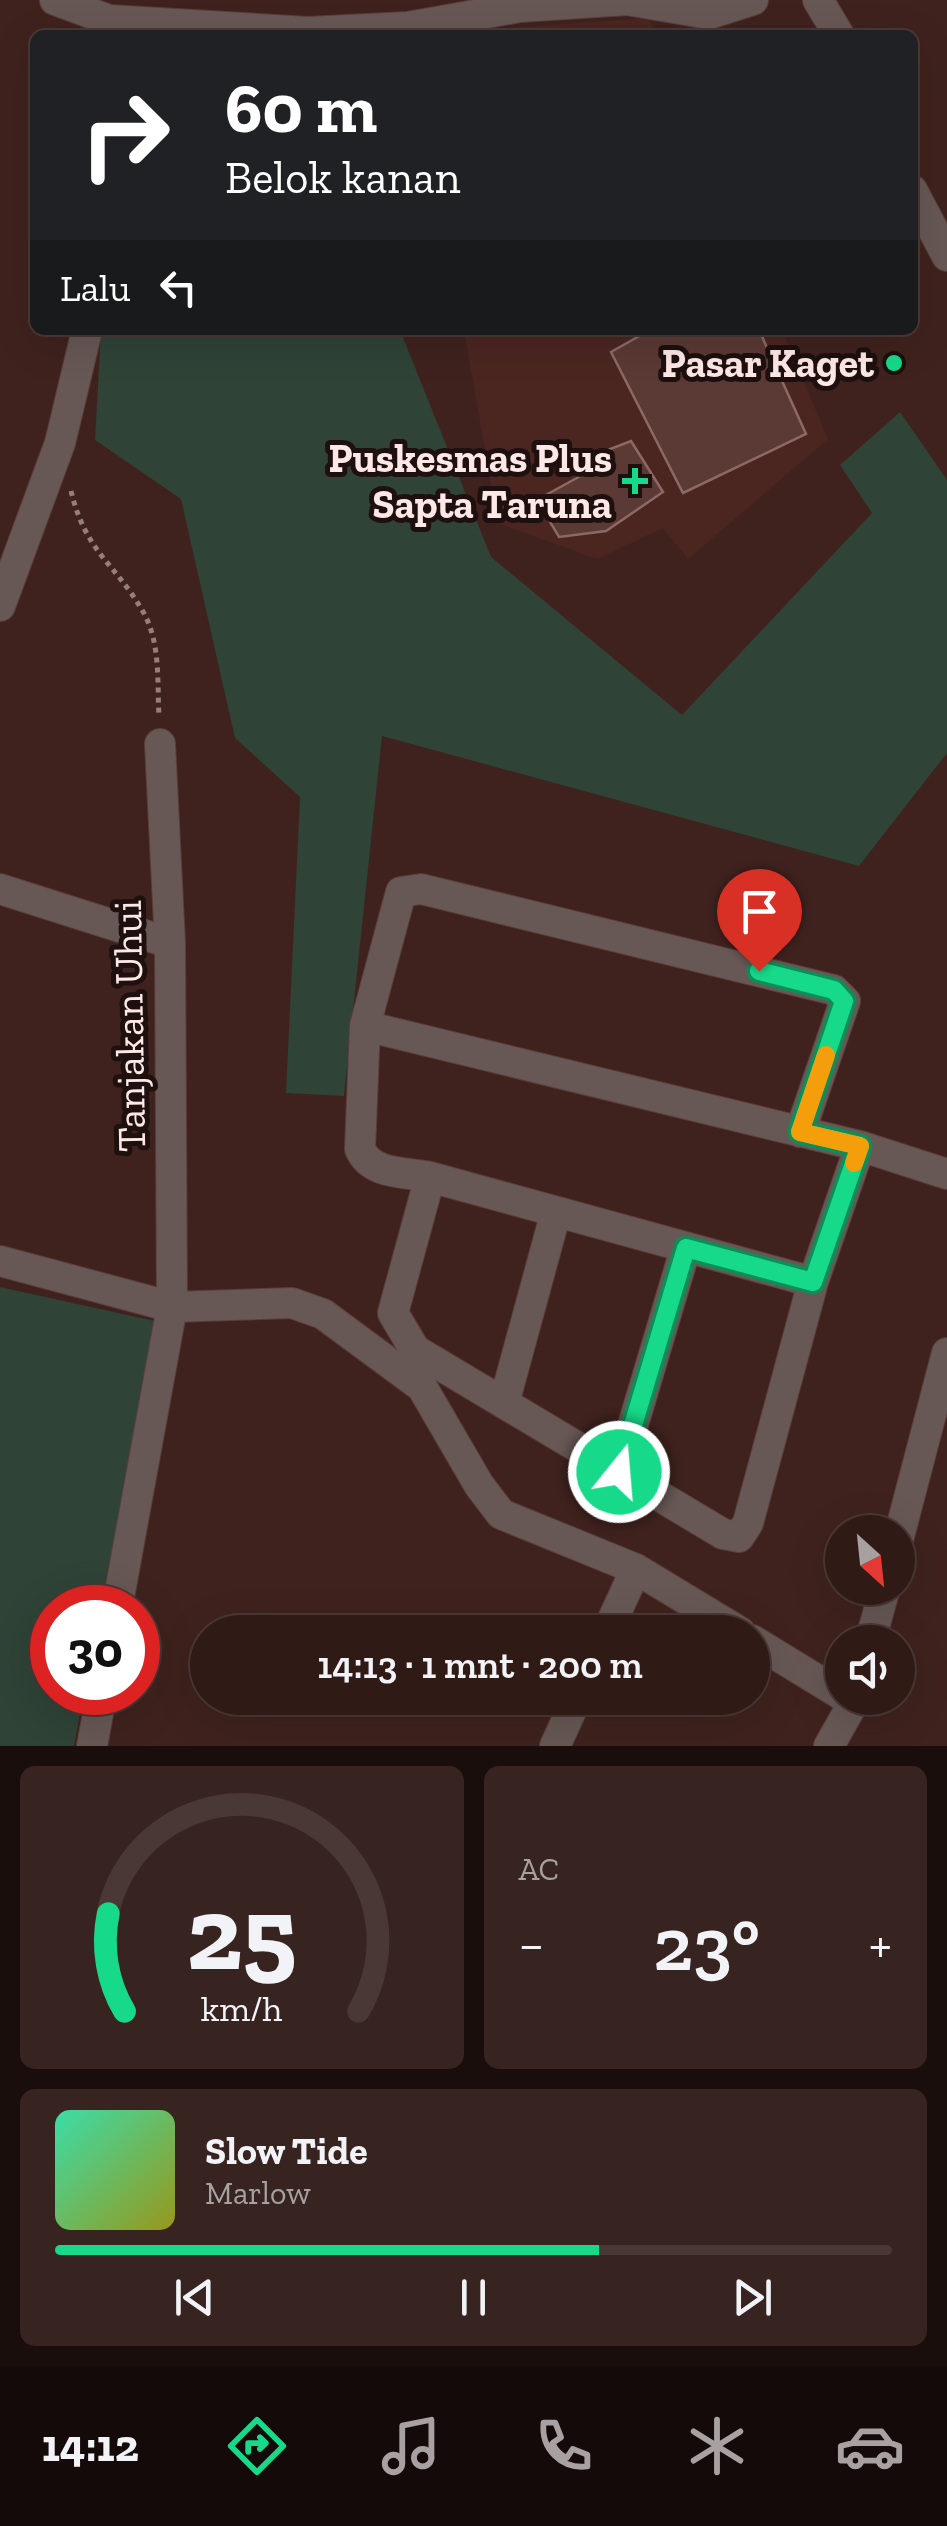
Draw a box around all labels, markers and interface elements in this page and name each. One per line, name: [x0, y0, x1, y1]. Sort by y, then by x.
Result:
text: 60 m: [225, 66, 377, 150]
icon: right: [60, 70, 190, 200]
text: Belok kanan: [225, 151, 460, 205]
icon: left: [151, 260, 206, 315]
text: Lalu: [60, 265, 131, 311]
place label: Pasar Kaget: [662, 339, 875, 387]
marker: Pasar Kaget: [883, 352, 905, 374]
place label: Puskesmas Plus Sapta Taruna: [329, 434, 612, 528]
marker: Puskesmas Plus Sapta Taruna: [622, 468, 648, 494]
pin: [717, 869, 802, 972]
icon: arrive: [732, 884, 787, 939]
street label: Tanjakan Uhui: [103, 900, 155, 1152]
position arrow: [567, 1420, 671, 1524]
north arrow: [825, 1515, 915, 1605]
map controls: [825, 1515, 915, 1715]
speed limit sign: 30: [30, 1585, 160, 1715]
button: sound: [825, 1625, 915, 1715]
text: 14:13 · 1 mnt · 200 m: [317, 1642, 643, 1688]
text: AC: [519, 1850, 559, 1888]
text: 25: [187, 1871, 297, 1996]
text: 23°: [653, 1899, 760, 1989]
text: −: [519, 1911, 544, 1977]
text: +: [869, 1911, 892, 1977]
text: km/h: [201, 1987, 283, 2030]
text: Slow Tide: [205, 2128, 368, 2174]
text: Marlow: [205, 2174, 311, 2212]
icon: previous: [167, 2270, 222, 2325]
icon: pause: [446, 2270, 501, 2325]
icon: next: [725, 2270, 780, 2325]
icon: directions: [222, 2411, 292, 2481]
icon: music: [376, 2411, 446, 2481]
icon: phone: [529, 2411, 599, 2481]
icon: climate: [682, 2411, 752, 2481]
icon: car: [835, 2411, 905, 2481]
text: 14:12: [42, 2419, 139, 2473]

